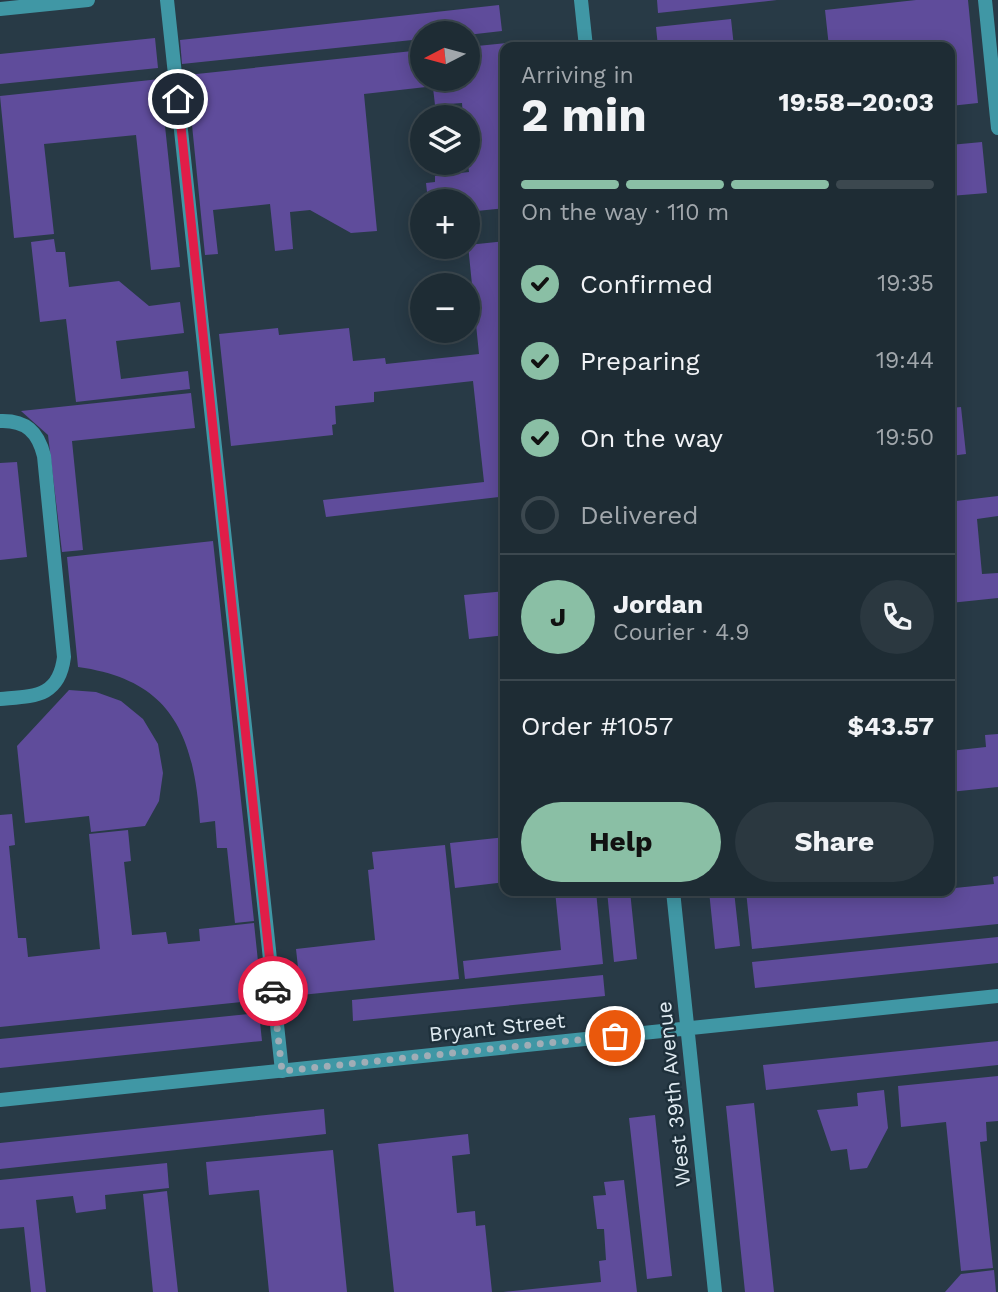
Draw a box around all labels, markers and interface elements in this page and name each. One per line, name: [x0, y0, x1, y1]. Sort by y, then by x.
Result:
north arrow: [410, 21, 480, 91]
map controls: [410, 21, 480, 343]
text: Arriving in: [521, 62, 634, 89]
pin: [148, 69, 208, 129]
icon: home: [159, 80, 197, 118]
text: 19:58–20:03: [779, 87, 934, 117]
text: 2 min: [521, 88, 647, 142]
button: layers: [410, 105, 480, 175]
button: +: [410, 189, 480, 259]
text: On the way · 110 m: [521, 199, 729, 226]
icon: check: [521, 265, 559, 303]
text: Confirmed: [580, 269, 713, 299]
text: 19:35: [877, 270, 934, 297]
button: −: [410, 273, 480, 343]
icon: check: [521, 342, 559, 380]
text: Preparing: [580, 346, 700, 376]
text: 19:44: [876, 347, 934, 374]
icon: check: [521, 419, 559, 457]
text: On the way: [580, 423, 723, 453]
text: 19:50: [876, 424, 934, 451]
text: Delivered: [580, 500, 699, 530]
button: phone: [860, 580, 934, 654]
text: Jordan: [613, 589, 703, 619]
text: J: [550, 602, 566, 632]
text: Courier · 4.9: [613, 619, 749, 646]
text: Order #1057: [521, 711, 673, 741]
text: $43.57: [847, 711, 934, 741]
button: Help: [521, 802, 721, 882]
button: Share: [735, 802, 934, 882]
courier: [238, 956, 308, 1026]
icon: car: [254, 972, 292, 1010]
street label: West 39th Avenue: [651, 1000, 695, 1188]
pin: [585, 1006, 645, 1066]
street label: Bryant Street: [428, 1007, 567, 1047]
icon: bag: [596, 1017, 634, 1055]

